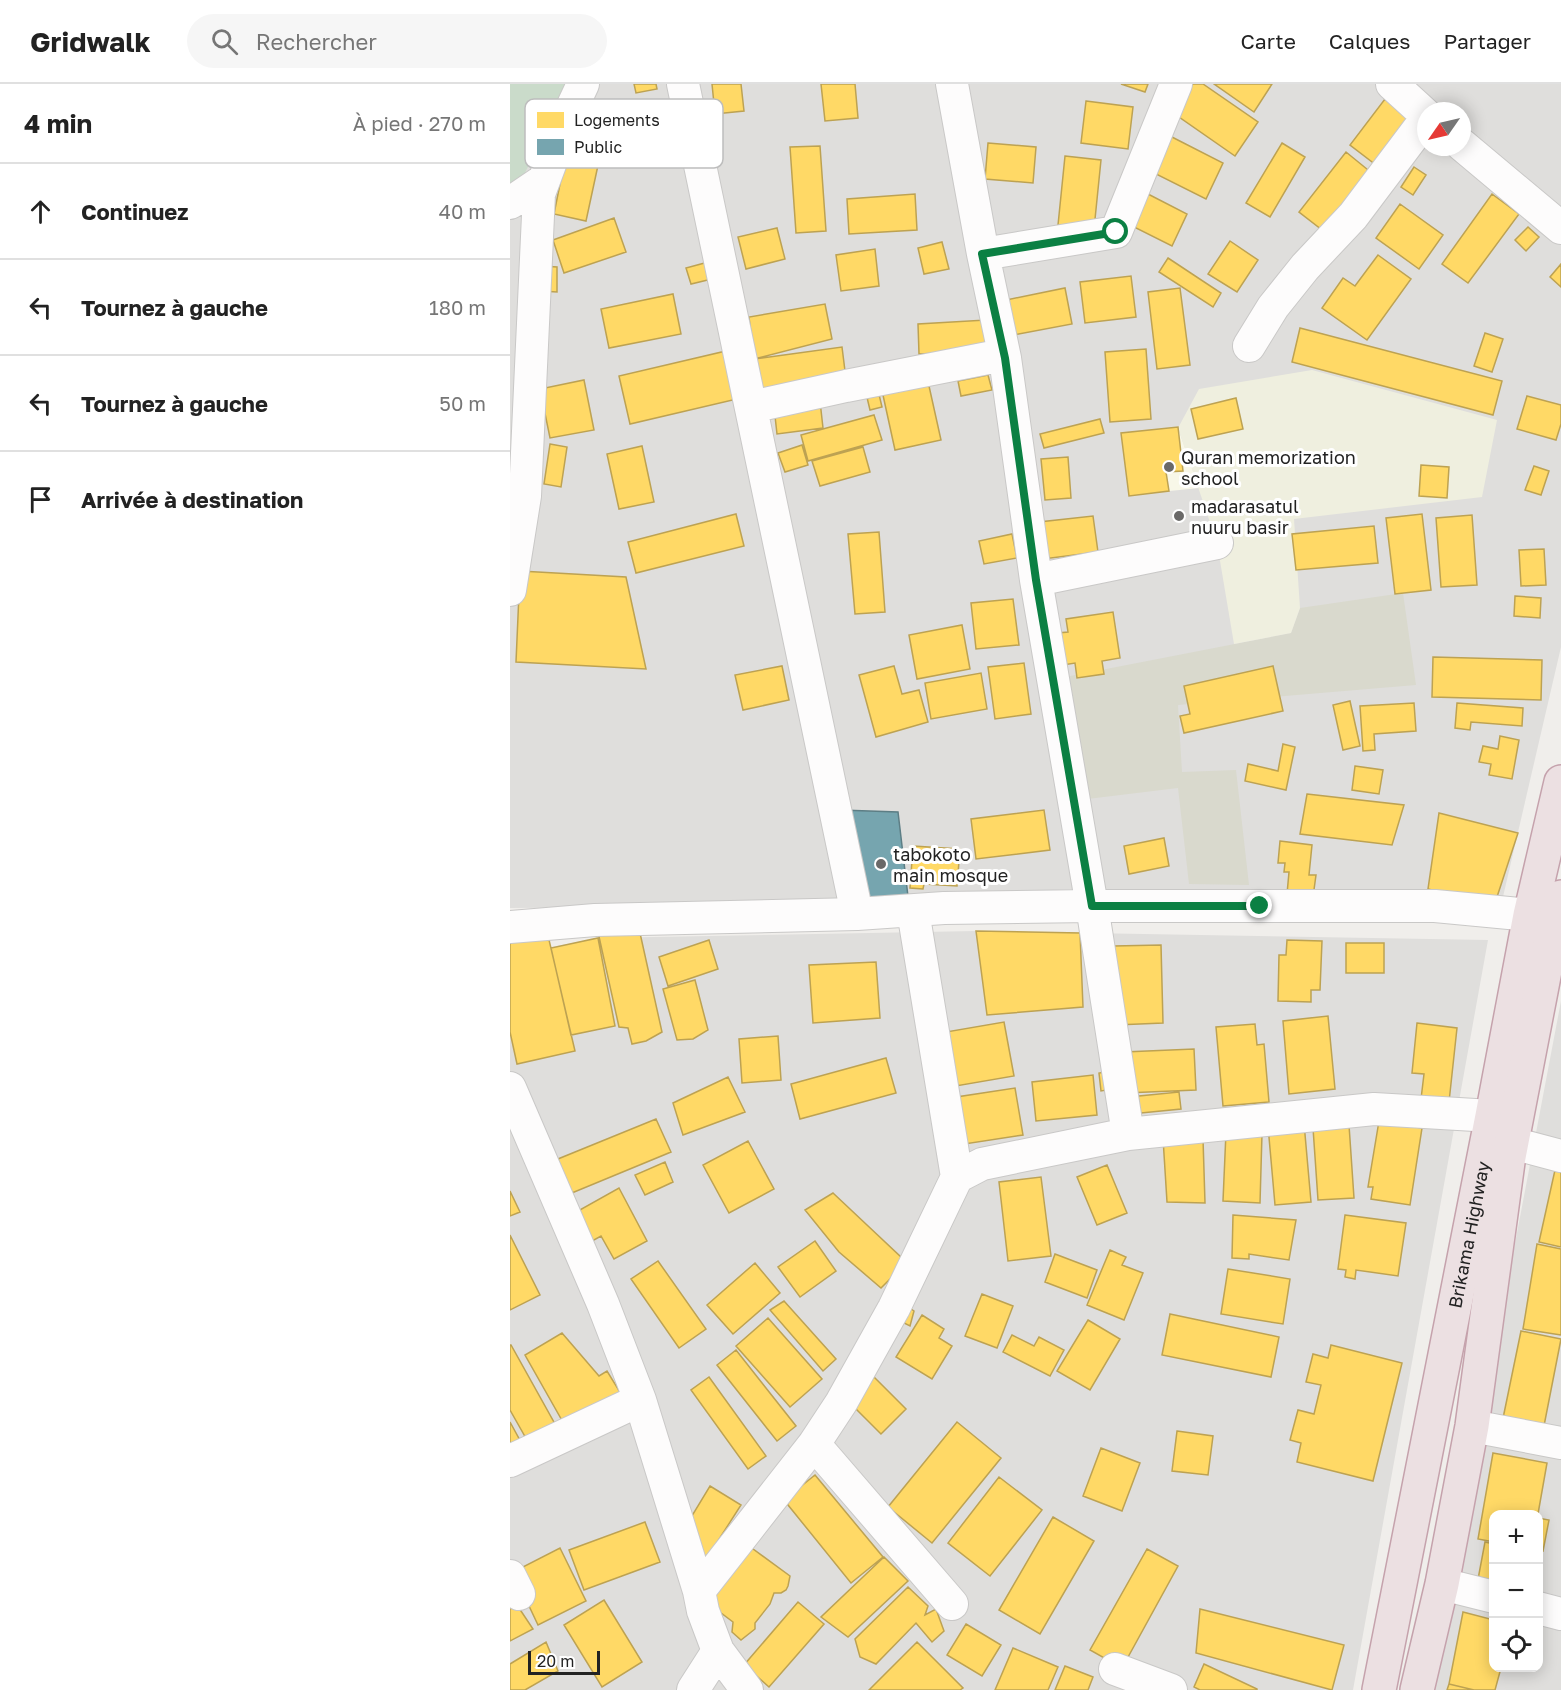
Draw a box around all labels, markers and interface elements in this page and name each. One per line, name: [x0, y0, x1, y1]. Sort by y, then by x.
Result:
search box: [187, 14, 607, 68]
text: Gridwalk: [30, 25, 151, 58]
icon: search: [208, 25, 241, 58]
text: Rechercher: [256, 28, 377, 55]
text: Carte: [1240, 28, 1296, 54]
text: Calques: [1329, 28, 1410, 54]
text: Partager: [1443, 28, 1531, 54]
legend: [525, 99, 723, 168]
north arrow: [1417, 102, 1471, 156]
text: 4 min: [24, 108, 92, 139]
text: Logements: [574, 110, 660, 130]
text: À pied · 270 m: [353, 111, 486, 135]
text: Public: [574, 137, 622, 157]
icon: ahead: [24, 195, 57, 228]
text: Continuez: [81, 198, 188, 225]
text: 40 m: [439, 199, 486, 223]
route start: [1102, 218, 1128, 244]
icon: left: [24, 291, 57, 324]
text: Tournez à gauche: [81, 294, 268, 321]
text: 180 m: [429, 295, 486, 319]
icon: left: [24, 387, 57, 420]
text: Tournez à gauche: [81, 390, 268, 417]
text: 50 m: [439, 391, 486, 415]
place label: Quran memorization school: [1181, 446, 1356, 489]
marker: Quran memorization school: [1162, 460, 1176, 474]
icon: arrive: [24, 483, 57, 516]
text: Arrivée à destination: [81, 486, 303, 513]
place label: madarasatul nuuru basir: [1191, 495, 1299, 538]
marker: madarasatul nuuru basir: [1172, 509, 1186, 523]
place label: tabokoto main mosque: [893, 843, 1008, 886]
marker: tabokoto main mosque: [874, 857, 888, 871]
route end: [1246, 892, 1272, 918]
street label: Brikama Highway: [1443, 1159, 1494, 1310]
map controls: [1489, 1510, 1543, 1672]
button: +: [1489, 1510, 1543, 1564]
button: −: [1489, 1564, 1543, 1618]
button: locate: [1489, 1618, 1543, 1672]
scale bar: [528, 1648, 600, 1676]
text: 20 m: [537, 1651, 574, 1671]

